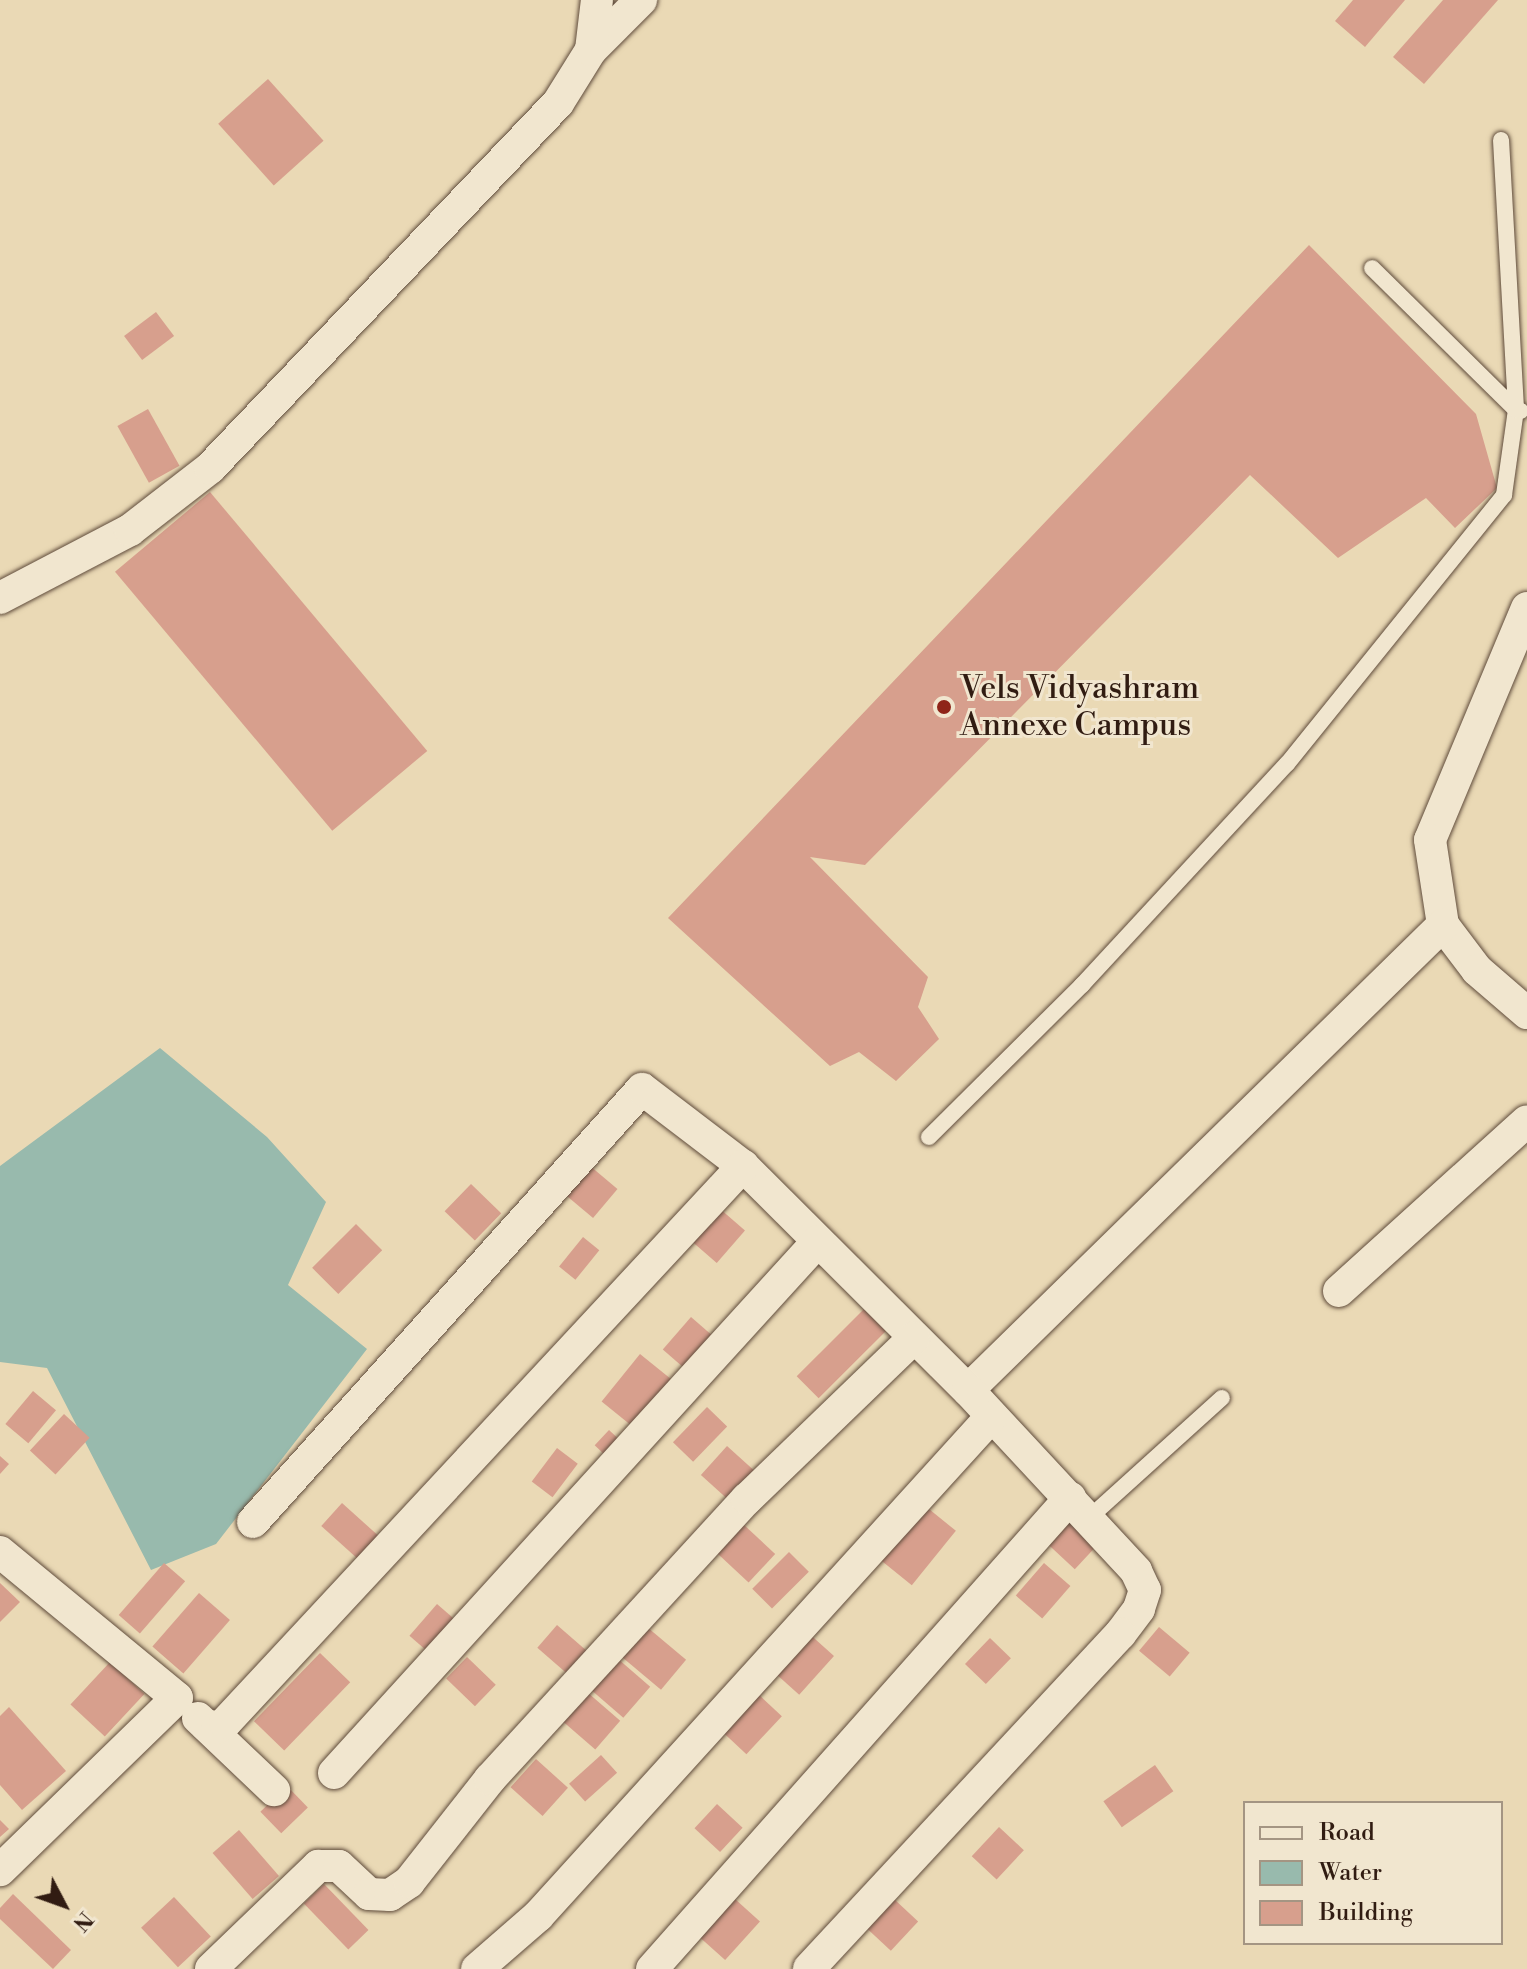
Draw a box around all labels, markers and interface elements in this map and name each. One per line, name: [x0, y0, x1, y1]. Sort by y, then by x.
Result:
place label: Vels Vidyashram Annexe Campus: [960, 670, 1199, 745]
marker: Vels Vidyashram Annexe Campus: [935, 698, 953, 716]
legend: [1243, 1801, 1503, 1945]
text: Road: [1319, 1818, 1375, 1848]
text: Water: [1319, 1858, 1382, 1888]
north arrow: [24, 1865, 104, 1945]
text: Building: [1319, 1898, 1413, 1928]
text: N: [67, 1906, 98, 1936]

